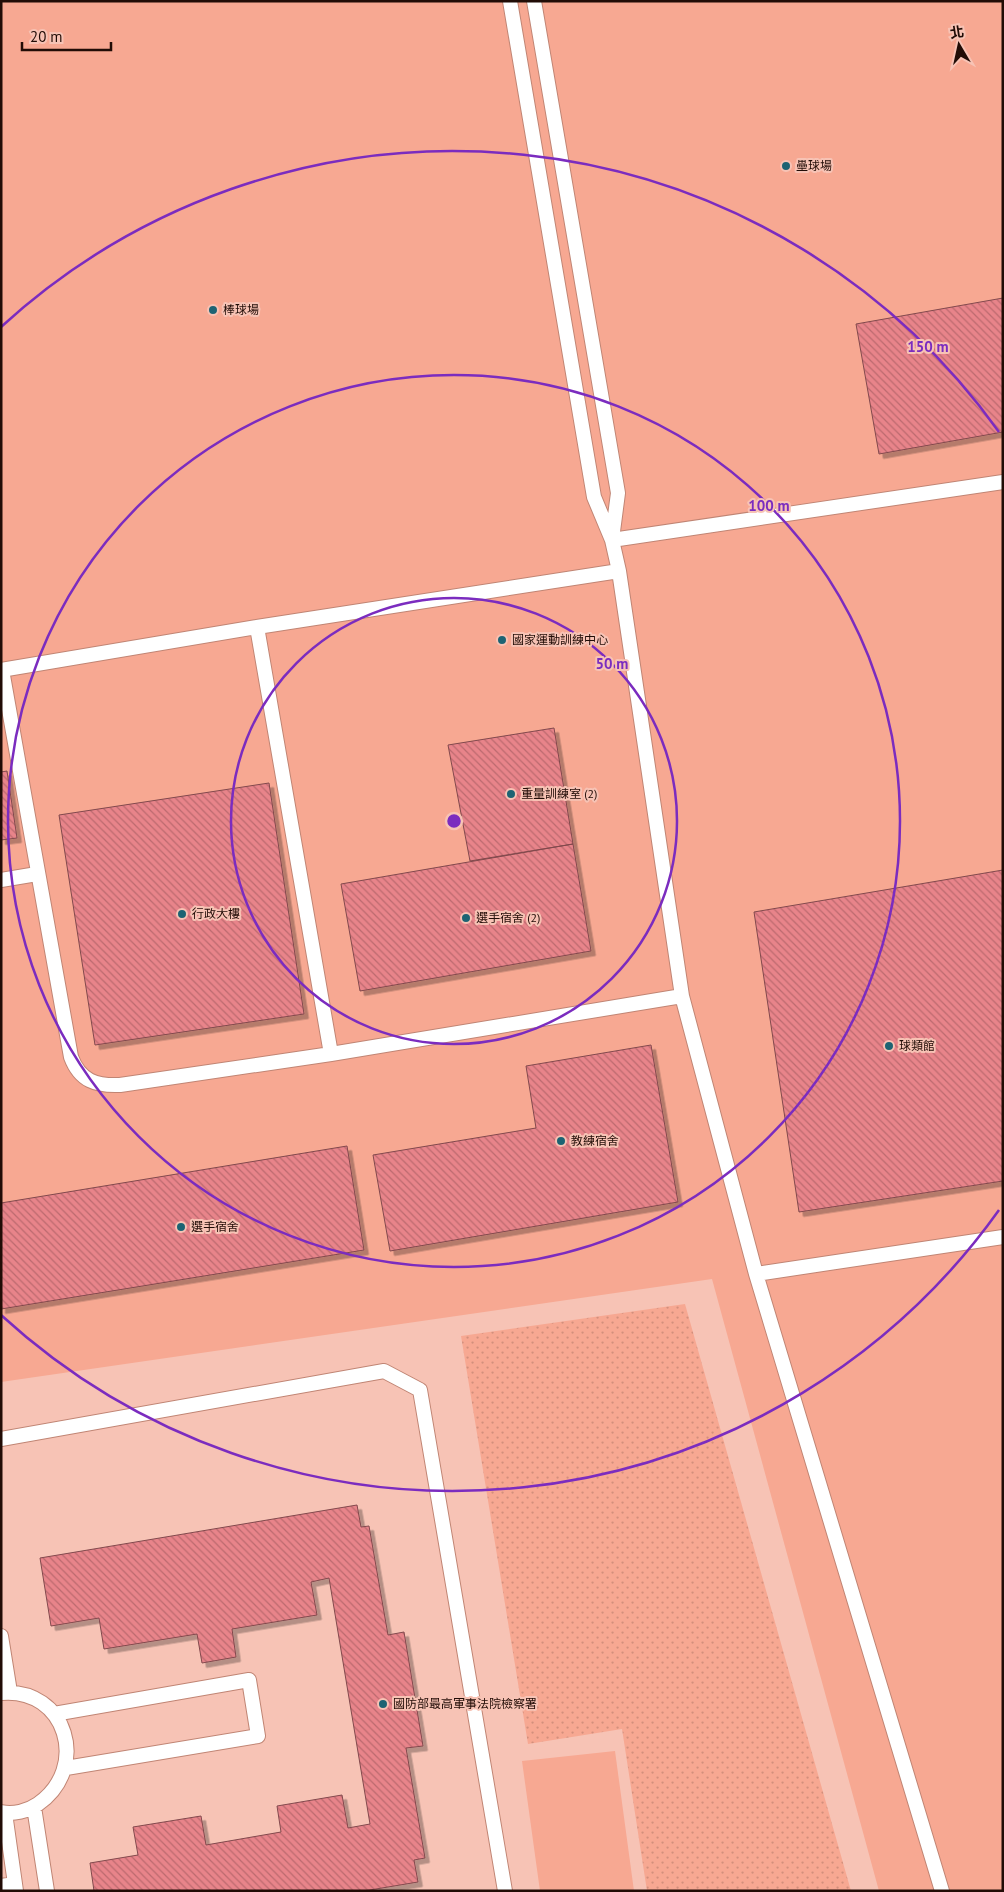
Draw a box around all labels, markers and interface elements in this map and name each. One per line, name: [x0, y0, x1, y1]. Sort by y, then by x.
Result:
scale bar: [22, 20, 111, 52]
north arrow: [934, 20, 984, 70]
text: 北: [949, 22, 965, 42]
text: 20 m: [30, 27, 63, 46]
place label: 壘球場: [796, 158, 832, 173]
marker: 壘球場: [780, 160, 792, 172]
place label: 棒球場: [223, 302, 259, 317]
marker: 棒球場: [207, 304, 219, 316]
text: 150 m: [907, 337, 949, 356]
text: 100 m: [748, 496, 790, 515]
place label: 國家運動訓練中心: [512, 632, 608, 647]
marker: 國家運動訓練中心: [496, 634, 508, 646]
text: 50 m: [596, 654, 628, 673]
place label: 重量訓練室 (2): [521, 786, 597, 801]
marker: 重量訓練室 (2): [505, 788, 517, 800]
centre of rings: [445, 812, 463, 830]
place label: 行政大樓: [192, 906, 240, 921]
marker: 行政大樓: [176, 908, 188, 920]
place label: 選手宿舍 (2): [476, 910, 540, 925]
marker: 選手宿舍 (2): [460, 912, 472, 924]
place label: 球類館: [899, 1038, 935, 1053]
marker: 球類館: [883, 1040, 895, 1052]
place label: 教練宿舍: [571, 1133, 619, 1148]
marker: 教練宿舍: [555, 1135, 567, 1147]
place label: 選手宿舍: [191, 1219, 239, 1234]
marker: 選手宿舍: [175, 1221, 187, 1233]
place label: 國防部最高軍事法院檢察署: [393, 1696, 537, 1711]
marker: 國防部最高軍事法院檢察署: [377, 1698, 389, 1710]

